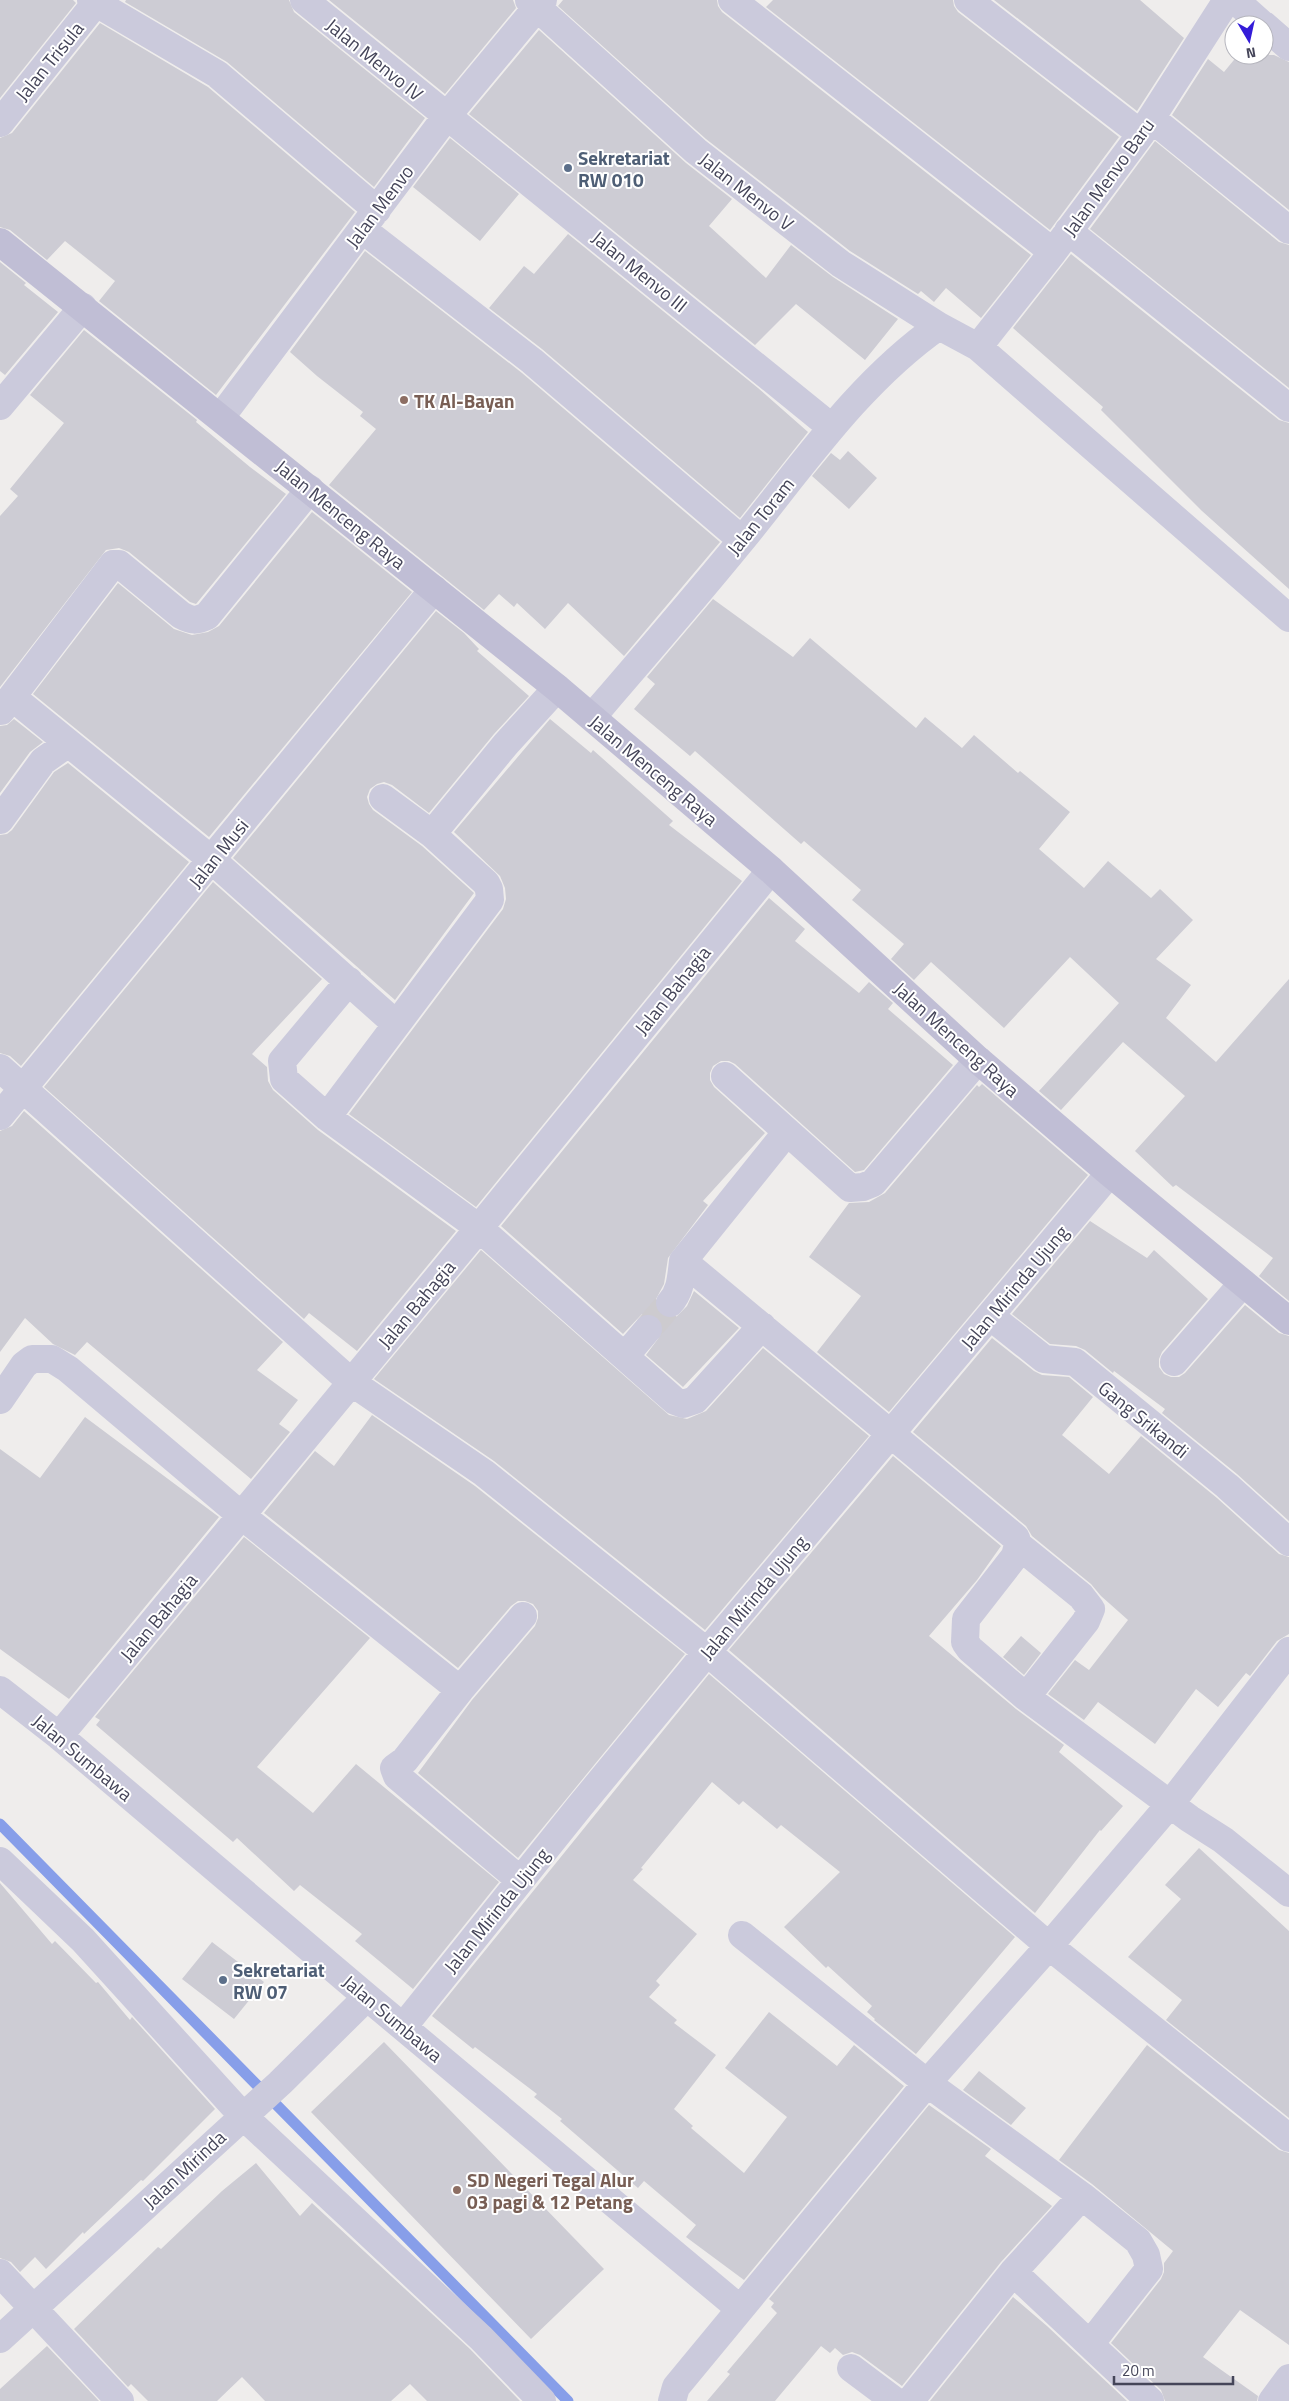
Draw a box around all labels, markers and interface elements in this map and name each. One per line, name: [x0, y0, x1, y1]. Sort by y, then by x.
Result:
street label: Jalan Menvo IV: [320, 11, 430, 107]
street label: Jalan Trisula: [8, 15, 91, 107]
north arrow: [1224, 15, 1274, 65]
text: N: [1245, 42, 1258, 64]
street label: Jalan Menvo Baru: [1055, 112, 1161, 242]
place label: Sekretariat RW 010: [578, 143, 670, 194]
street label: Jalan Menvo V: [694, 145, 800, 237]
street label: Jalan Menvo: [338, 158, 420, 254]
marker: Sekretariat RW 010: [562, 162, 574, 174]
street label: Jalan Menvo III: [586, 223, 694, 319]
place label: TK Al-Bayan: [414, 386, 514, 415]
marker: TK Al-Bayan: [398, 394, 410, 406]
street label: Jalan Menceng Raya: [269, 452, 413, 576]
street label: Jalan Toram: [719, 471, 801, 561]
street label: Jalan Menceng Raya: [583, 707, 725, 833]
street label: Jalan Musi: [181, 812, 255, 894]
street label: Jalan Bahagia: [627, 939, 717, 1041]
street label: Jalan Menceng Raya: [888, 975, 1027, 1104]
street label: Jalan Mirinda Ujung: [953, 1218, 1075, 1356]
street label: Jalan Bahagia: [370, 1253, 462, 1355]
street label: Gang Srikandi: [1092, 1373, 1196, 1465]
street label: Jalan Mirinda Ujung: [692, 1528, 814, 1666]
street label: Jalan Bahagia: [112, 1566, 204, 1668]
street label: Jalan Sumbawa: [27, 1706, 140, 1808]
street label: Jalan Mirinda Ujung: [436, 1841, 556, 1979]
place label: Sekretariat RW 07: [233, 1955, 325, 2006]
street label: Jalan Sumbawa: [337, 1967, 450, 2069]
marker: Sekretariat RW 07: [217, 1974, 229, 1986]
street label: Jalan Mirinda: [136, 2123, 232, 2215]
place label: SD Negeri Tegal Alur 03 pagi & 12 Petang: [467, 2165, 634, 2216]
marker: SD Negeri Tegal Alur 03 pagi & 12 Petang: [451, 2184, 463, 2196]
scale bar: [1114, 2354, 1233, 2386]
text: 20 m: [1122, 2359, 1155, 2382]

